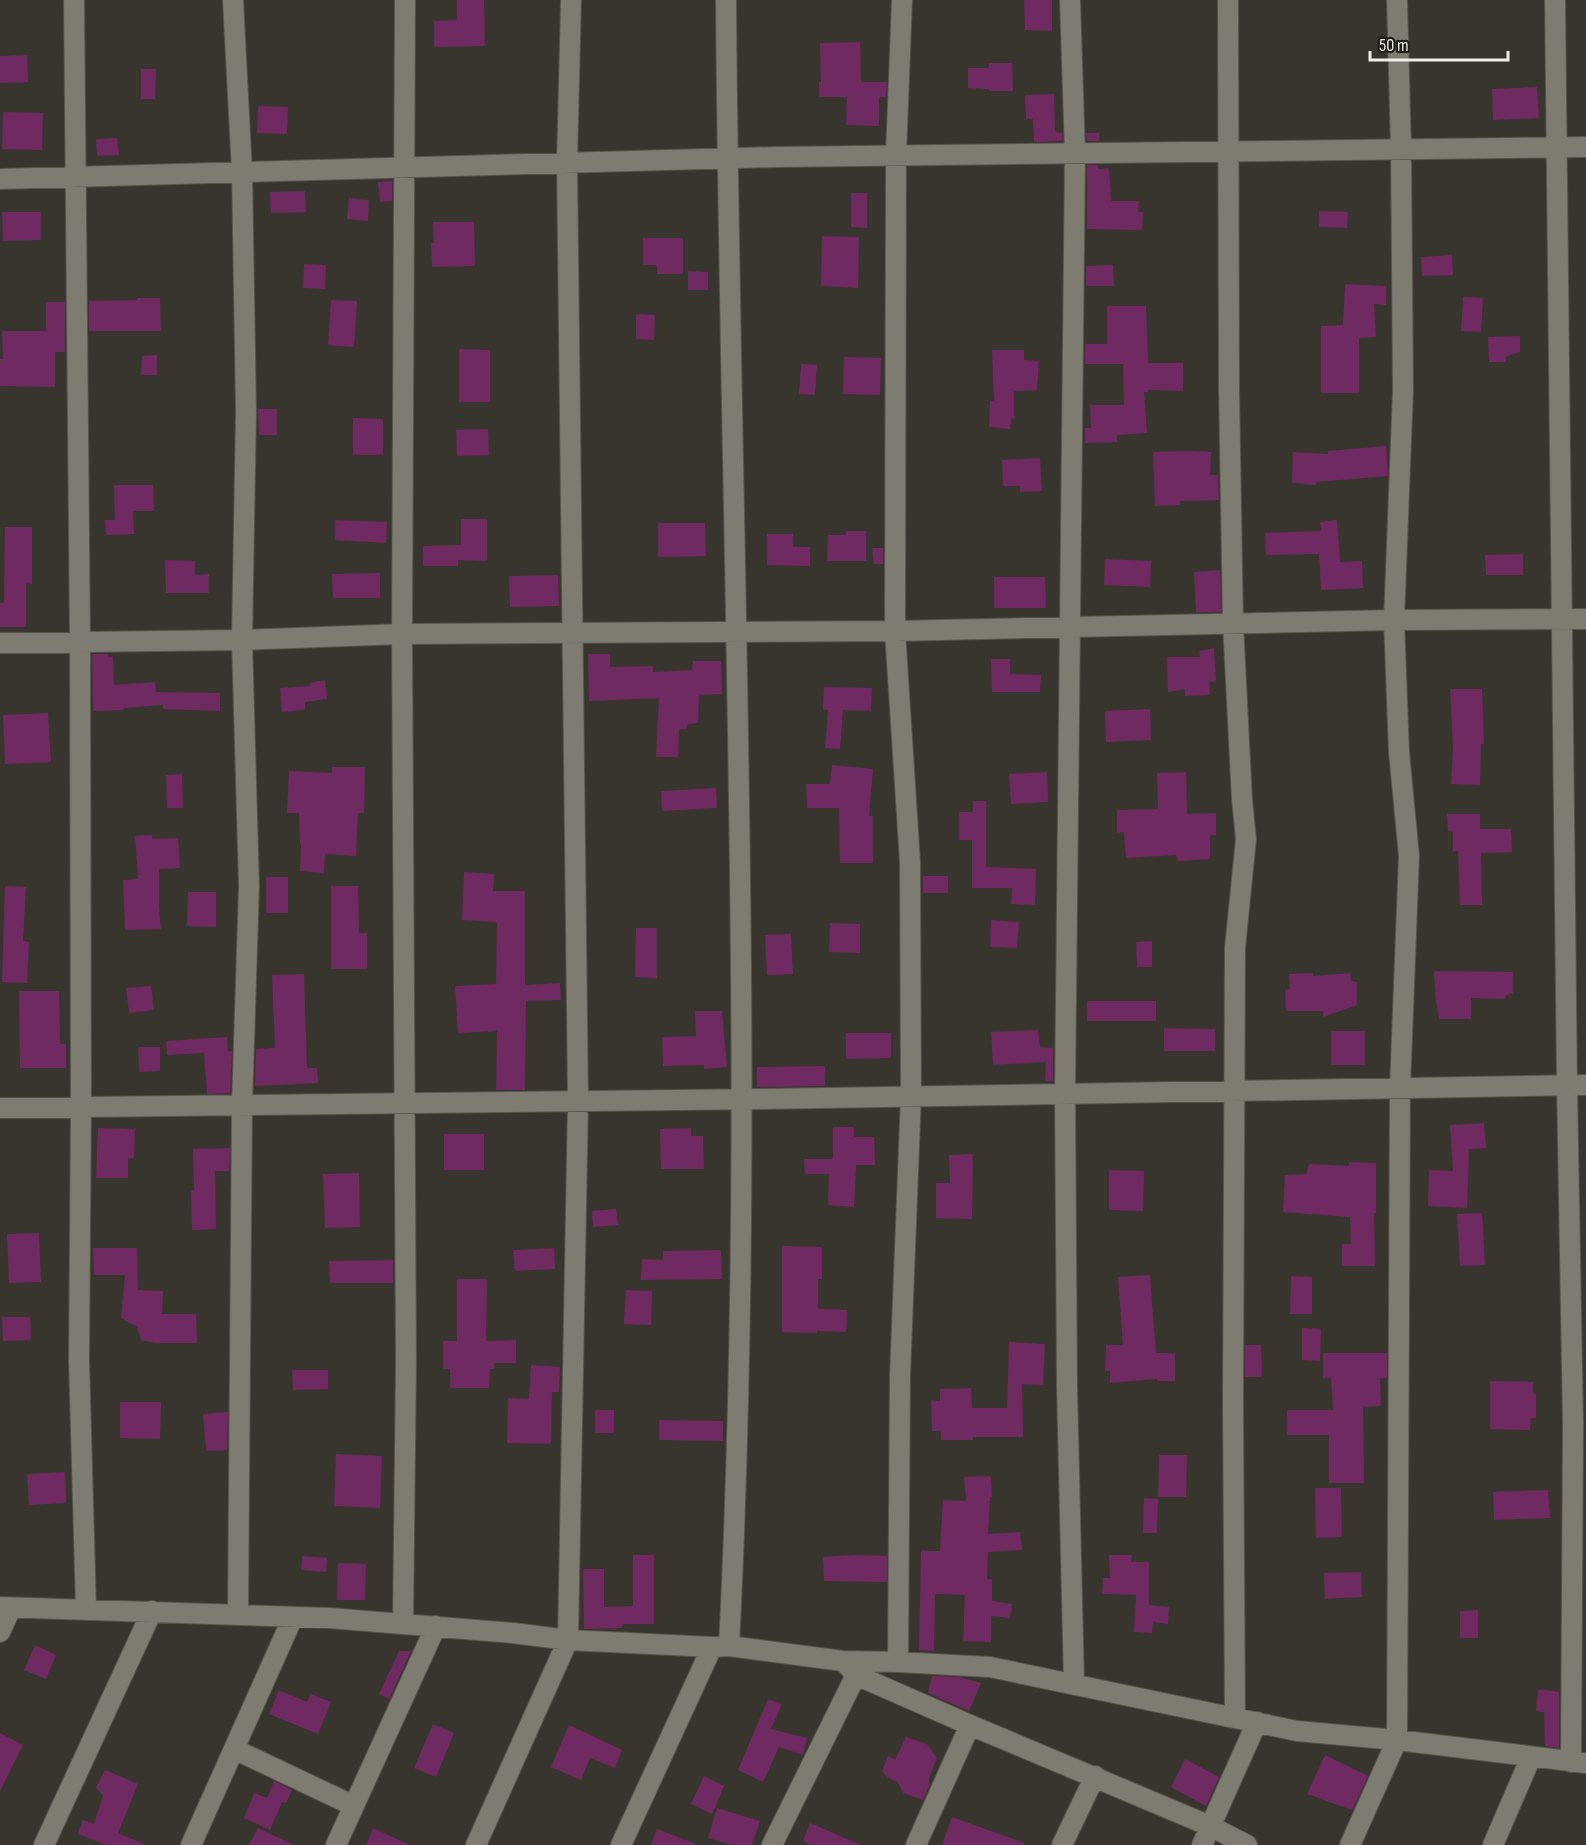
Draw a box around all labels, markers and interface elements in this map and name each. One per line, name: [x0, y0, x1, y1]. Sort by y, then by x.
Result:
scale bar: [1370, 24, 1508, 62]
text: 50 m: [1379, 35, 1409, 56]

